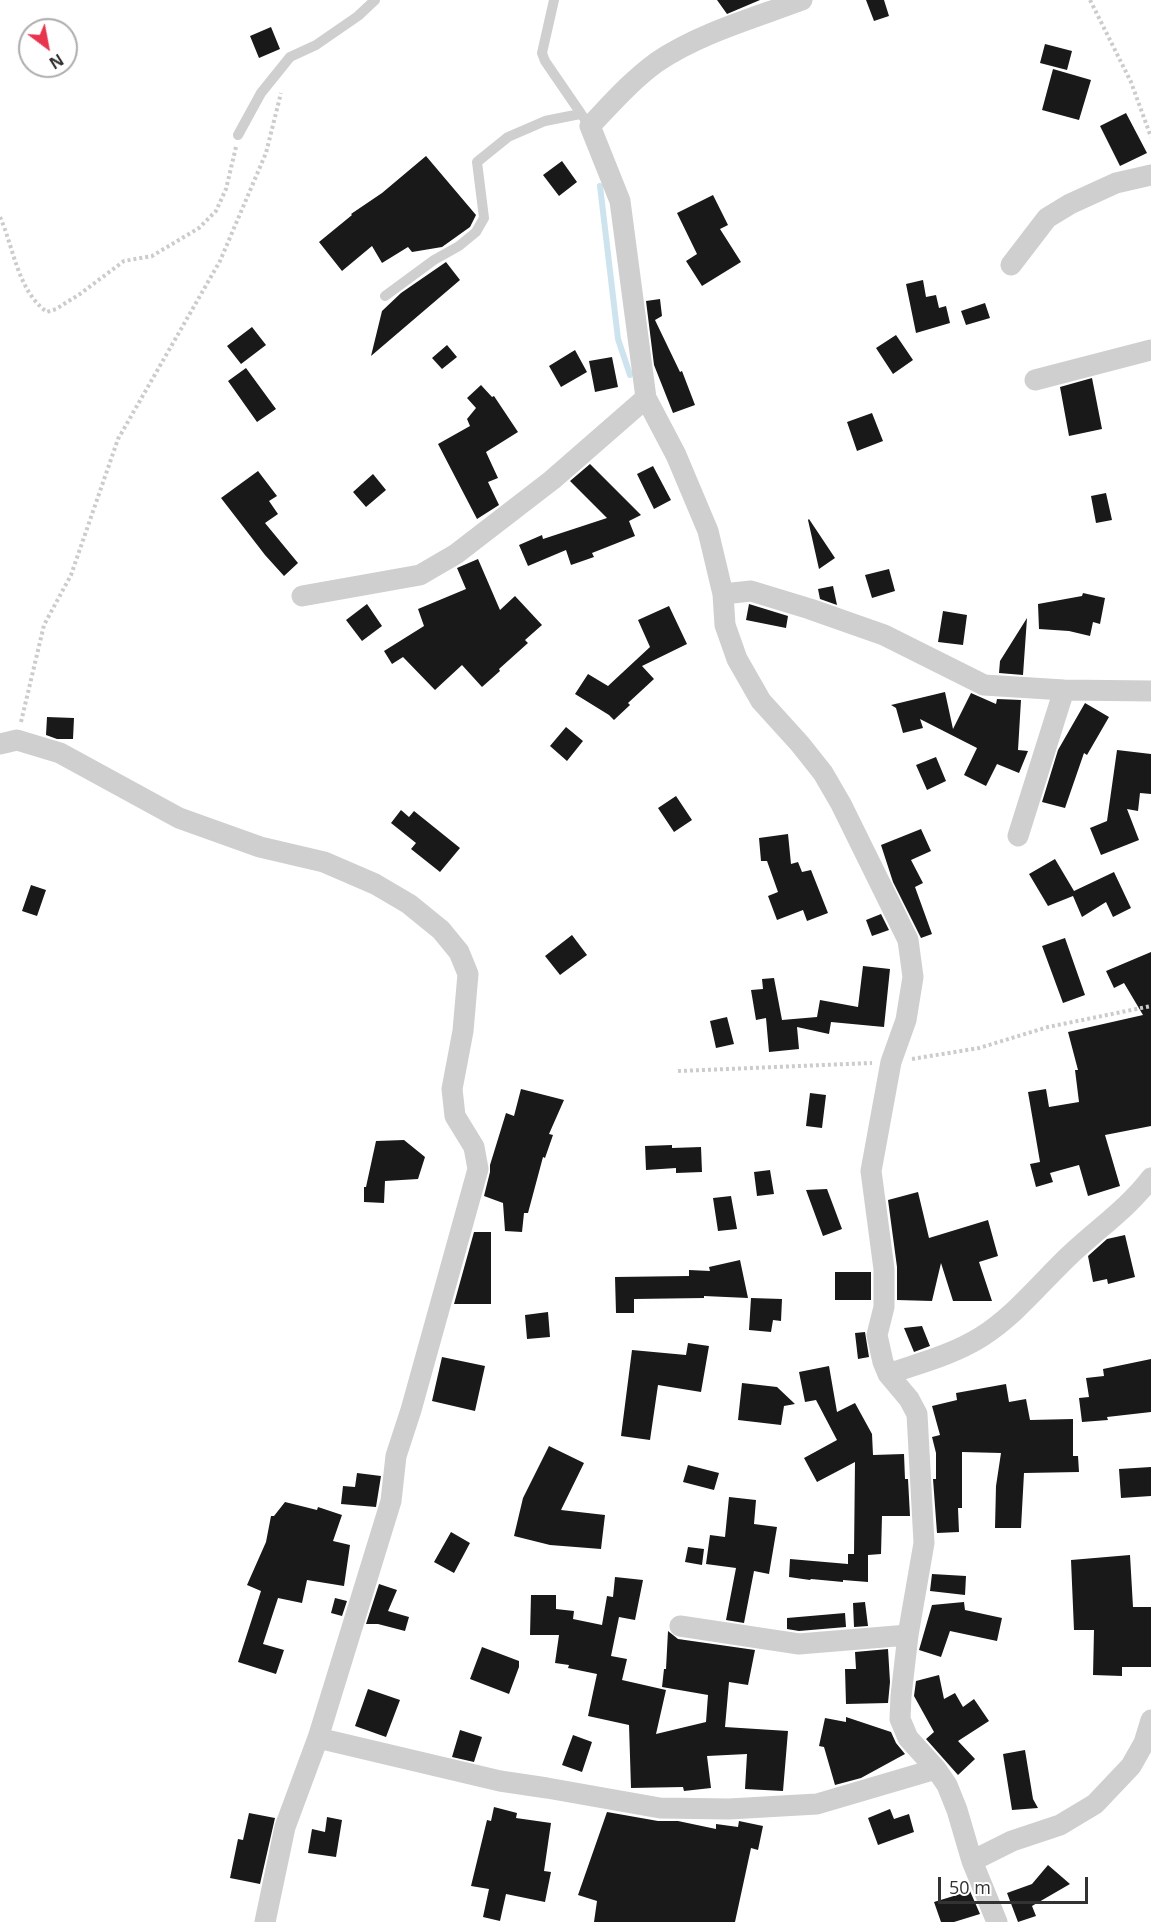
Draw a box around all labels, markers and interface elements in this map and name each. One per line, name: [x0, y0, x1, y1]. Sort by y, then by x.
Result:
north arrow: [18, 18, 78, 78]
text: N: [45, 49, 68, 74]
scale bar: [941, 1865, 1091, 1903]
text: 50 m: [949, 1875, 991, 1899]

